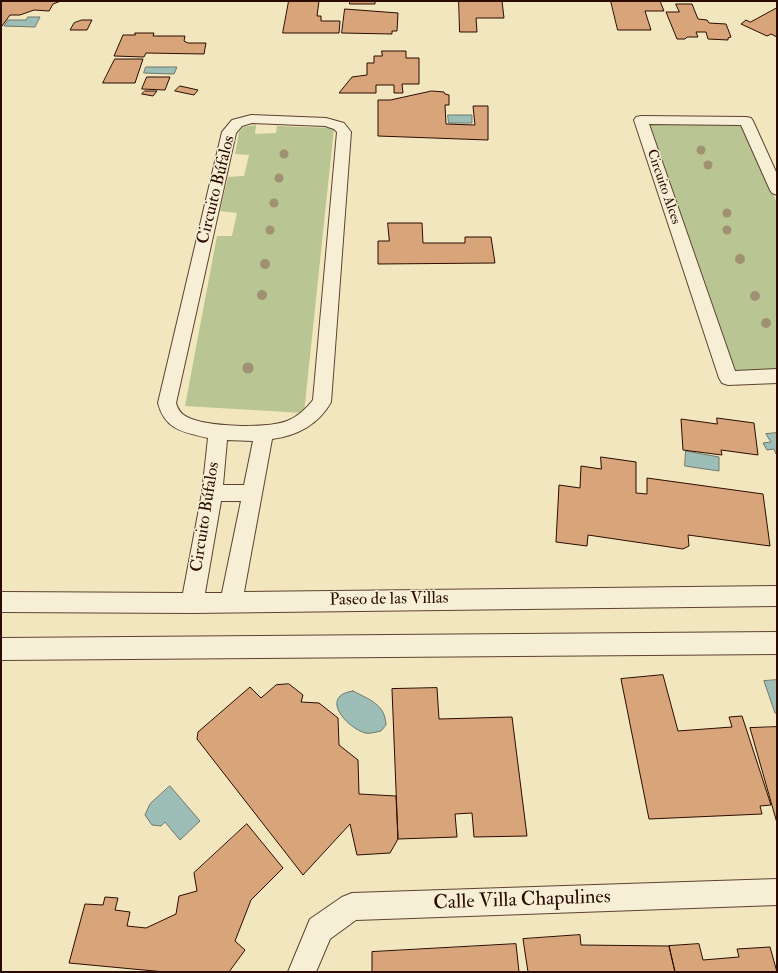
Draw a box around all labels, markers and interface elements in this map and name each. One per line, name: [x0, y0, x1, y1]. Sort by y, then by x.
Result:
street label: Circuito Búfalos: [194, 134, 240, 246]
street label: Circuito Alces: [642, 147, 684, 227]
street label: Circuito Búfalos: [187, 461, 225, 573]
street label: Paseo de las Villas: [329, 589, 449, 611]
street label: Calle Villa Chapulines: [433, 886, 611, 916]

